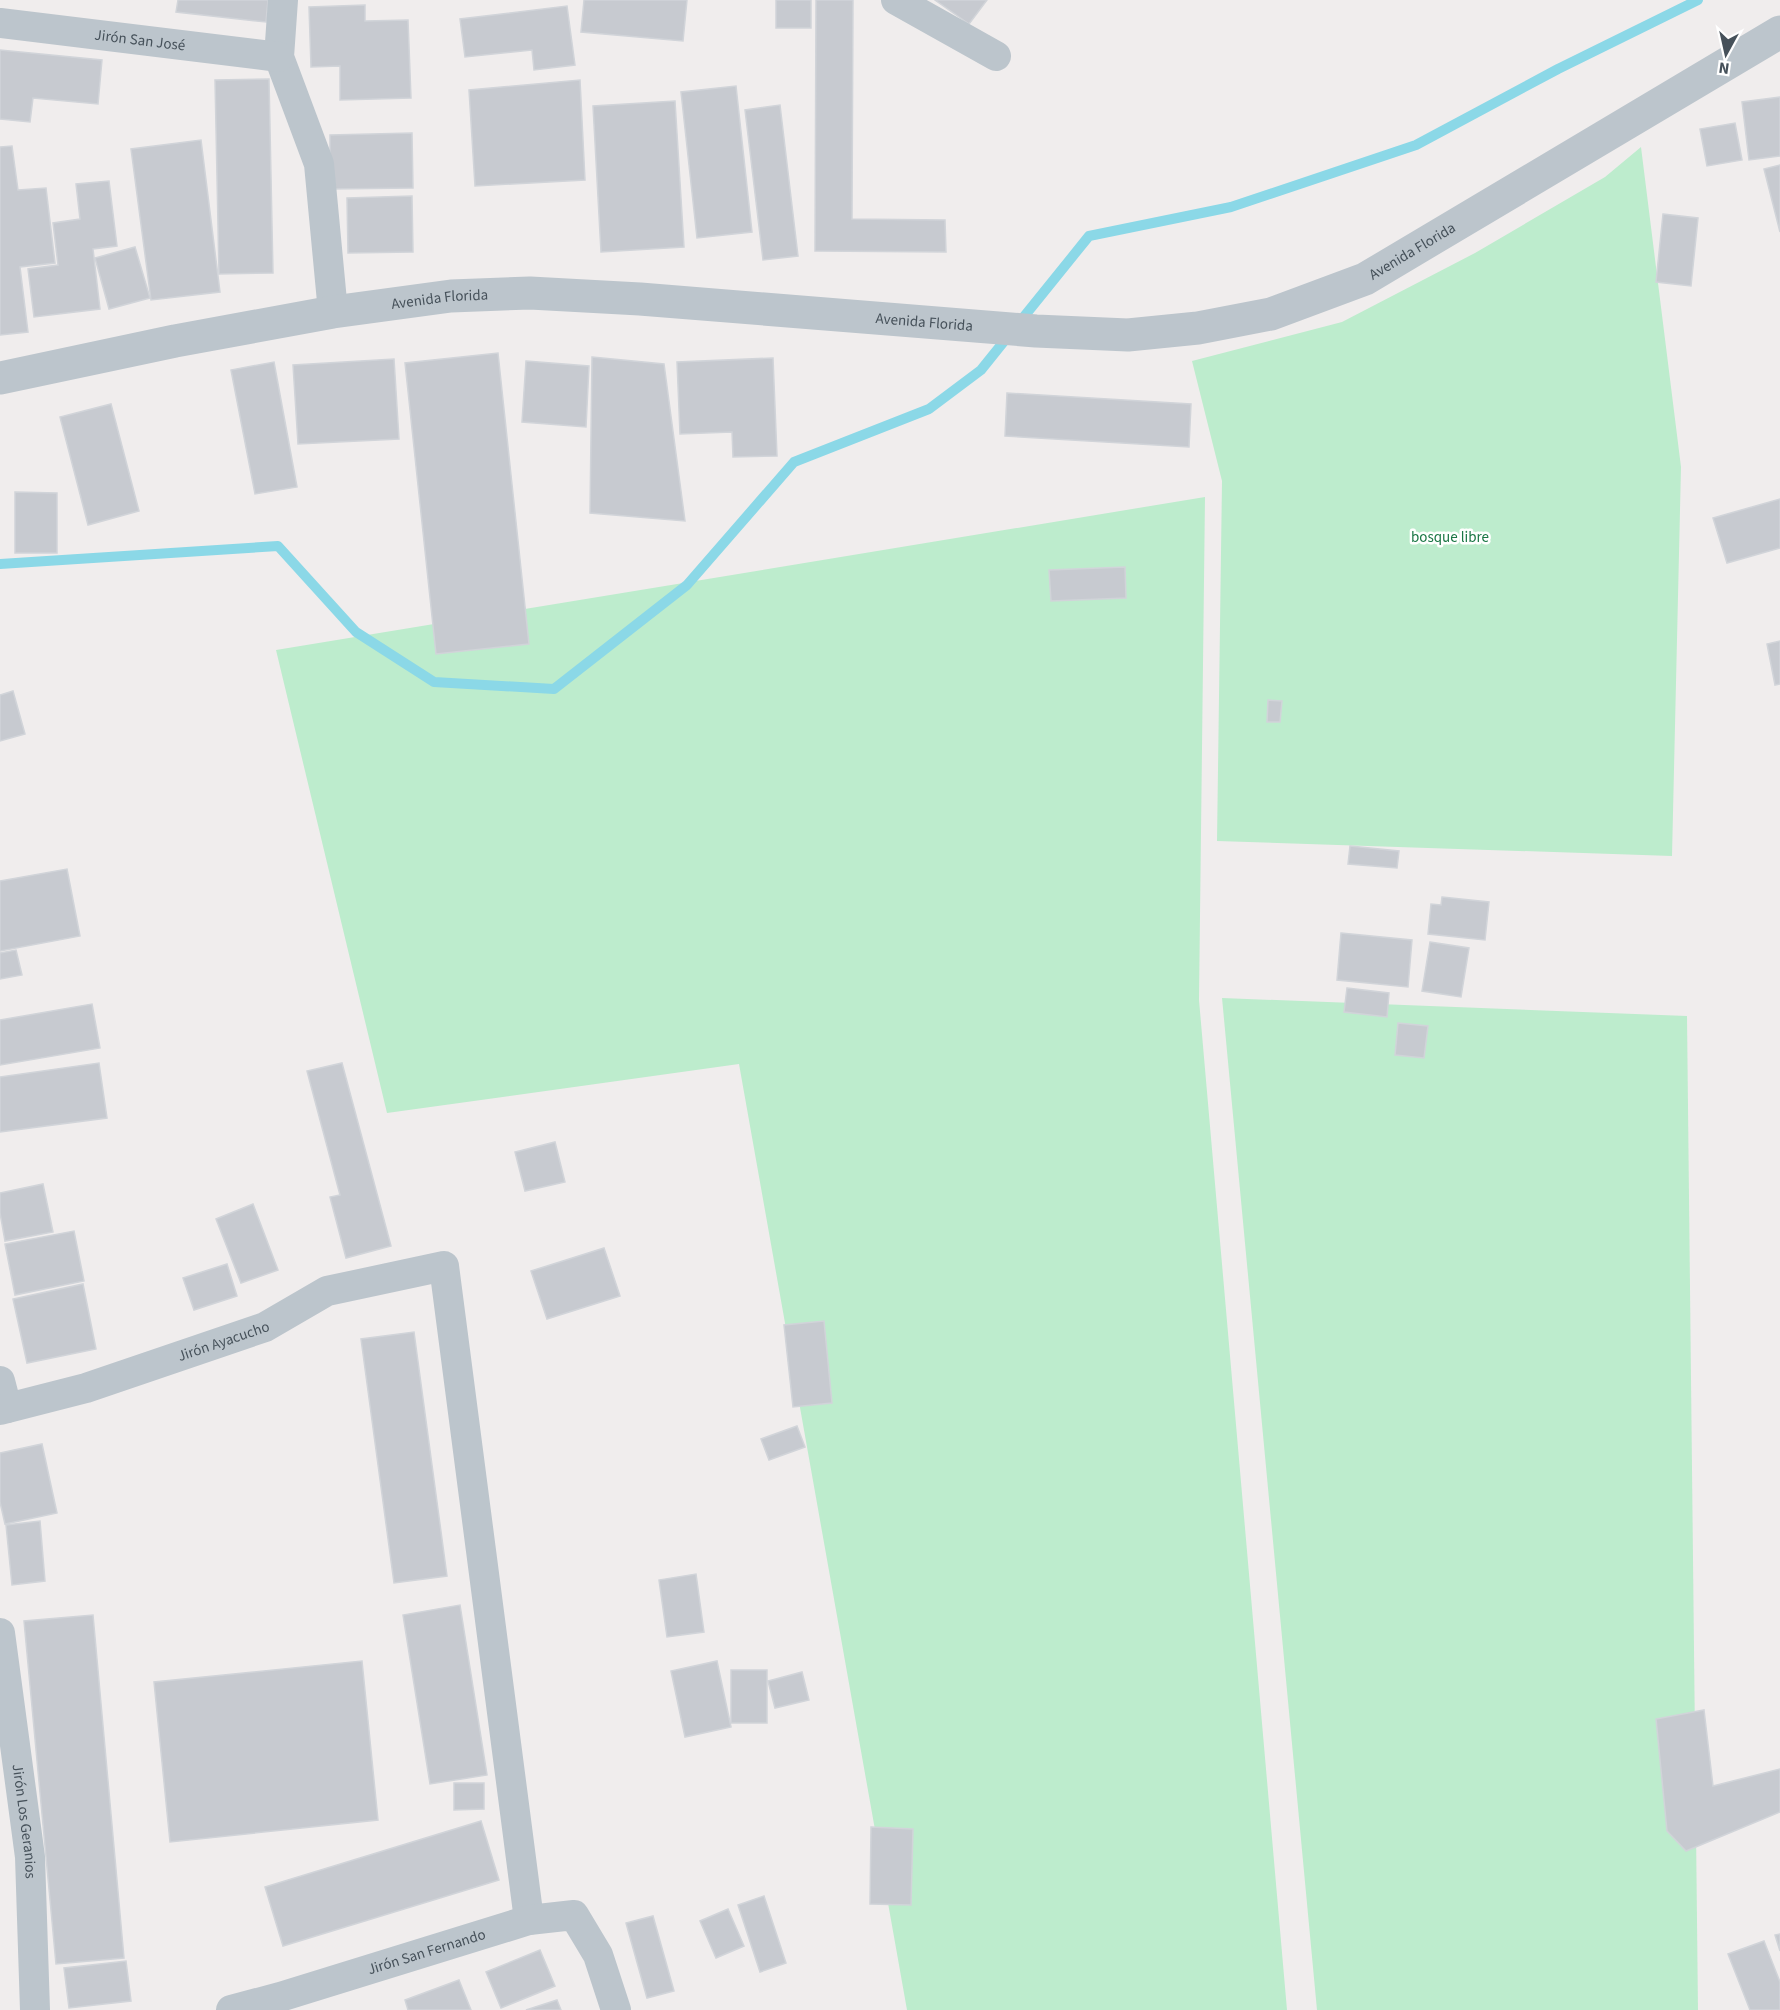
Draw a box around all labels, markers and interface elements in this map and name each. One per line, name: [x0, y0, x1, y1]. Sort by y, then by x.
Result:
north arrow: [1696, 24, 1756, 84]
street label: Jirón San José: [93, 25, 186, 56]
text: N: [1717, 56, 1731, 79]
street label: Avenida Florida: [1365, 217, 1460, 285]
street label: Avenida Florida: [390, 285, 489, 315]
street label: Avenida Florida: [875, 308, 974, 337]
park label: bosque libre: [1411, 527, 1489, 548]
street label: Jirón Ayacucho: [175, 1316, 272, 1367]
street label: Jirón Los Geranios: [7, 1763, 41, 1879]
street label: Jirón San Fernando: [365, 1924, 488, 1980]

